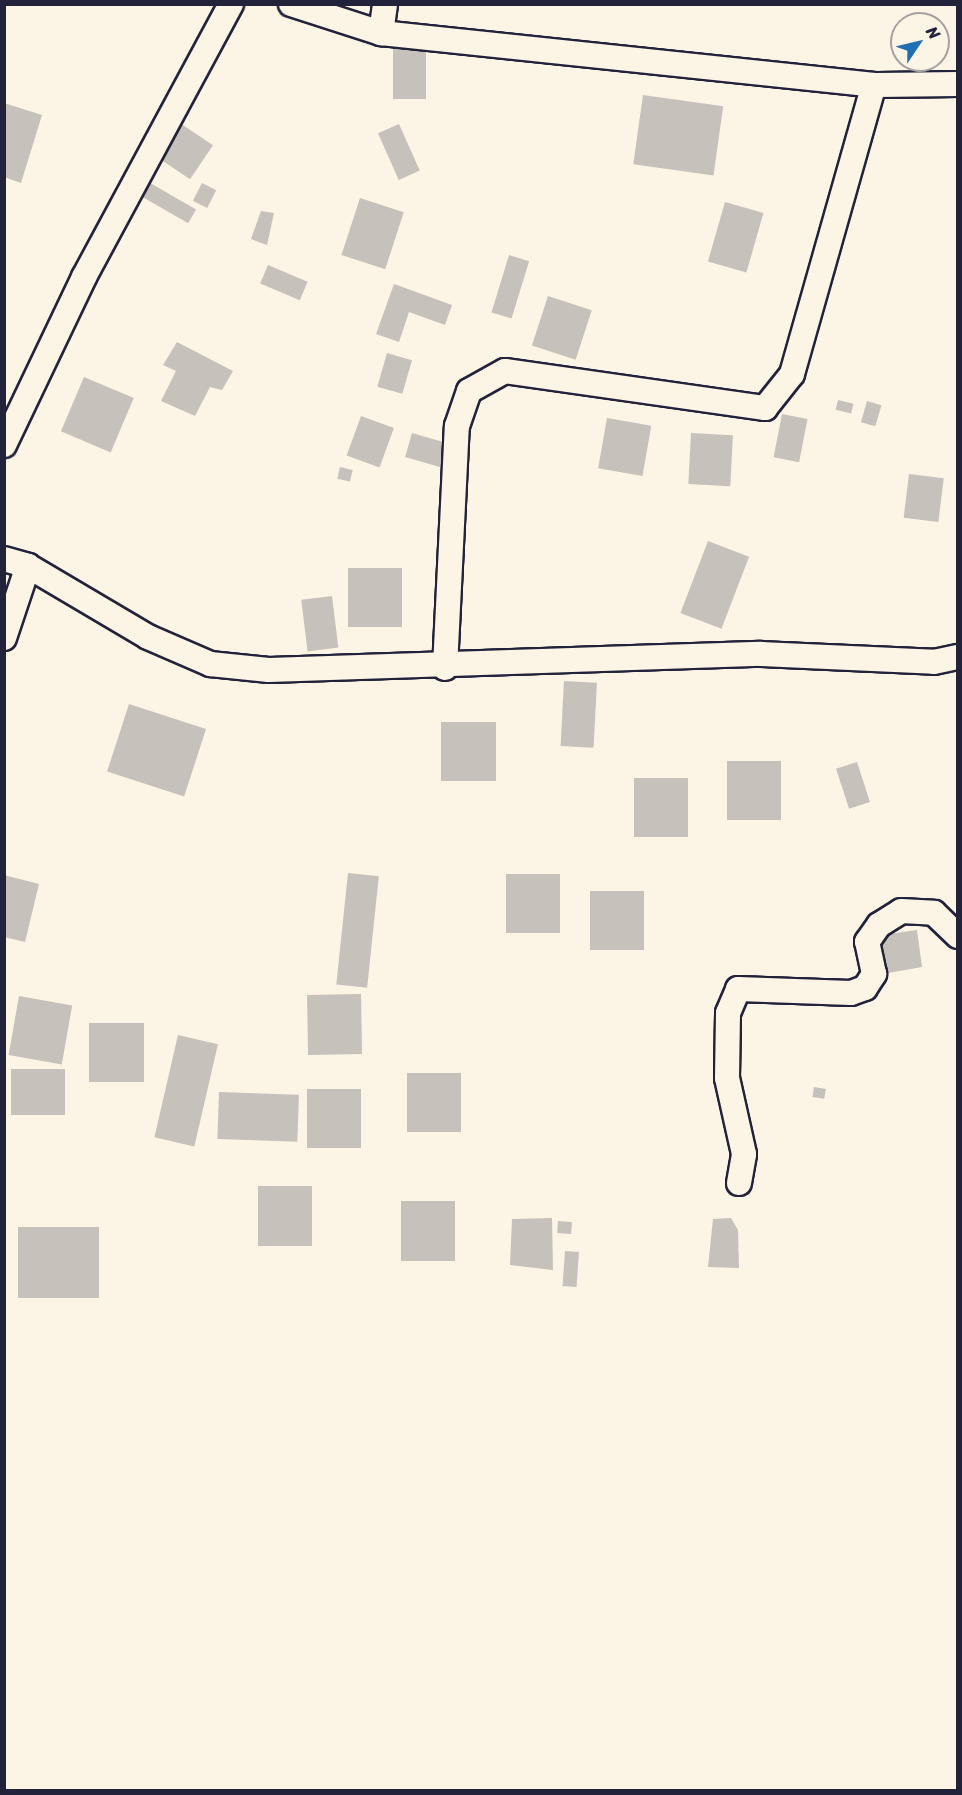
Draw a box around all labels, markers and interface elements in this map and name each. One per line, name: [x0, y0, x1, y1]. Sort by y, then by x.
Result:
north arrow: [890, 12, 950, 72]
text: N: [918, 20, 949, 45]

